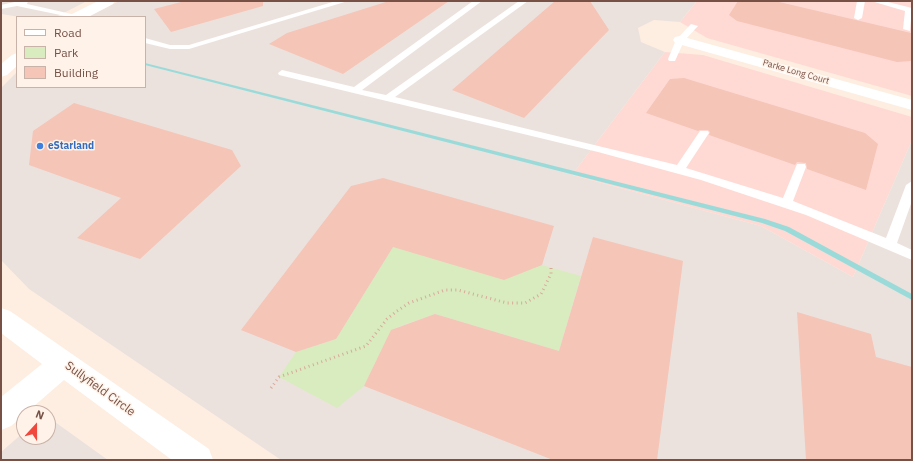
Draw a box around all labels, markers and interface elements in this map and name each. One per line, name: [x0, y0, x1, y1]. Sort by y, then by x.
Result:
legend: [16, 16, 146, 88]
text: Road: [54, 25, 82, 40]
text: Park: [54, 45, 78, 60]
street label: Parke Long Court: [761, 57, 831, 87]
text: Building: [54, 65, 98, 80]
place label: eStarland: [48, 140, 94, 152]
marker: eStarland: [35, 141, 45, 151]
street label: Sullyfield Circle: [62, 359, 138, 419]
north arrow: [16, 405, 56, 445]
text: N: [34, 407, 46, 423]

